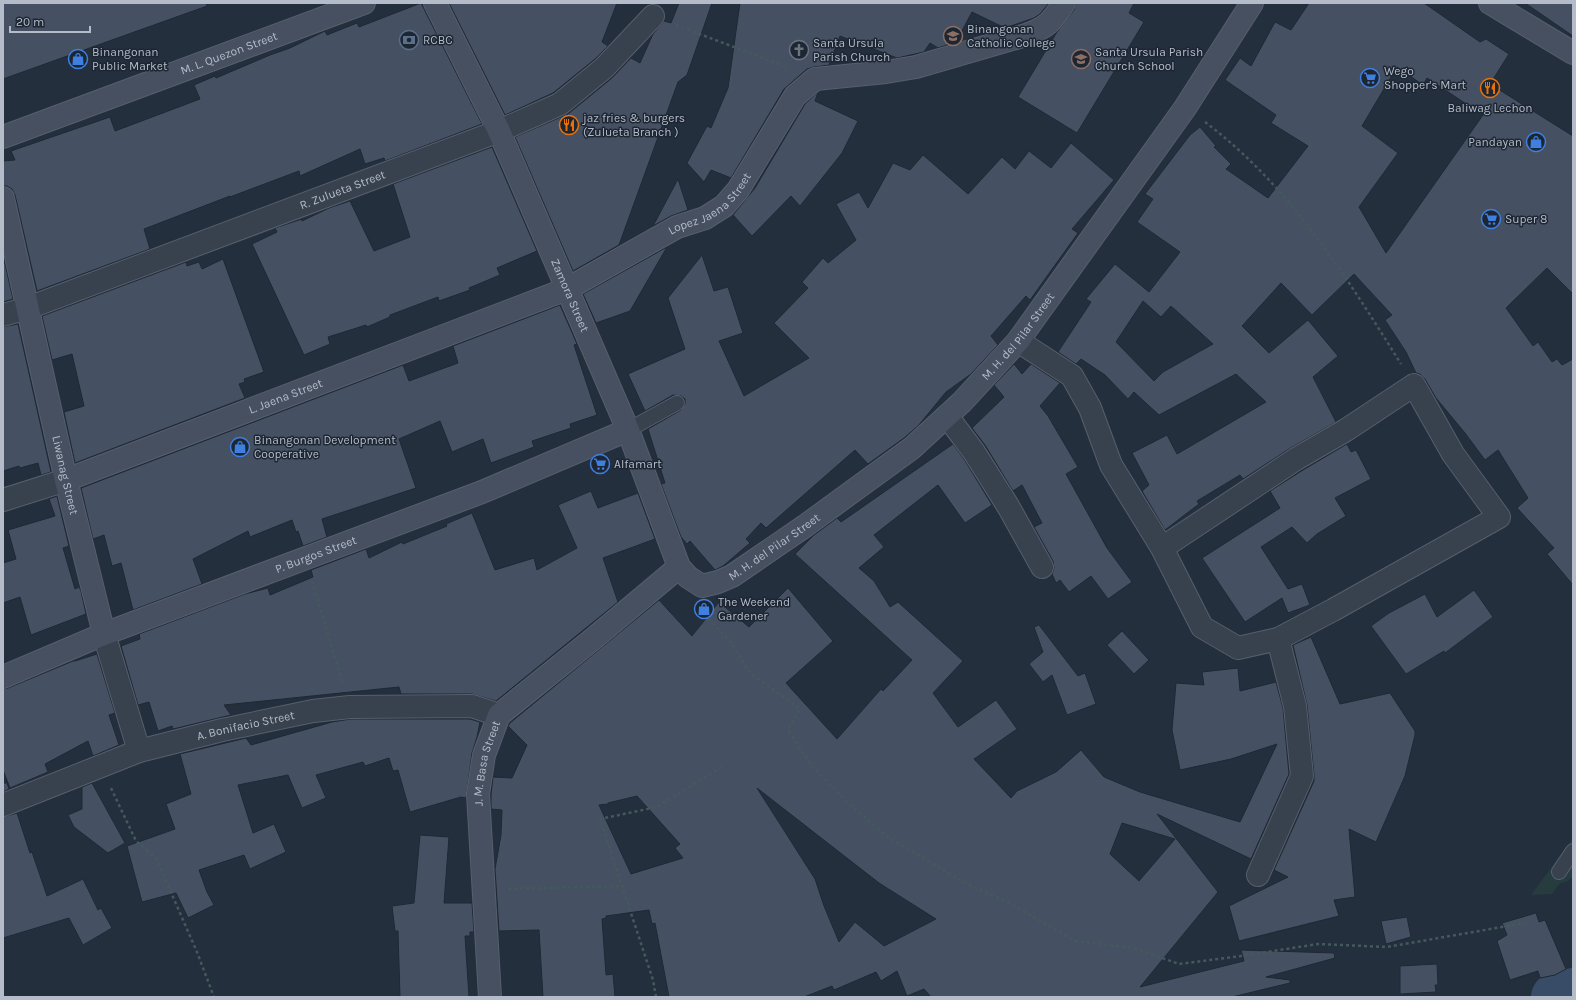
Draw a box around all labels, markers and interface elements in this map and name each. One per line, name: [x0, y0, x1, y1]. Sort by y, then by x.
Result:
scale bar: [10, 8, 90, 34]
text: 20 m: [16, 15, 44, 29]
place label: Binangonan Catholic College: [967, 22, 1055, 50]
school or university icon: Binangonan Catholic College: [942, 25, 964, 47]
street label: M. L. Quezon Street: [178, 29, 280, 78]
bank icon: RCBC: [398, 29, 420, 51]
place label: RCBC: [423, 33, 453, 47]
place label: Santa Ursula Parish Church: [813, 36, 890, 64]
church icon: Santa Ursula Parish Church: [788, 39, 810, 61]
place label: Binangonan Public Market: [92, 45, 168, 73]
place label: Santa Ursula Parish Church School: [1095, 45, 1203, 73]
shop icon: Binangonan Public Market: [67, 48, 89, 70]
school or university icon: Santa Ursula Parish Church School: [1070, 48, 1092, 70]
place label: Wego Shopper's Mart: [1384, 64, 1466, 92]
supermarket icon: Wego Shopper's Mart: [1359, 67, 1381, 89]
restaurant icon: Baliwag Lechon: [1479, 77, 1501, 99]
place label: Baliwag Lechon: [1448, 101, 1532, 115]
place label: jaz fries & burgers (Zulueta Branch ): [581, 111, 685, 139]
restaurant icon: jaz fries & burgers (Zulueta Branch ): [558, 114, 580, 136]
shop icon: Pandayan: [1525, 131, 1547, 153]
place label: Pandayan: [1468, 135, 1522, 149]
street label: R. Zulueta Street: [298, 167, 388, 212]
street label: Lopez Jaena Street: [666, 170, 754, 238]
supermarket icon: Super 8: [1480, 208, 1502, 230]
place label: Super 8: [1505, 212, 1547, 226]
street label: Zamora Street: [548, 257, 592, 334]
street label: M. H. del Pilar Street: [979, 290, 1058, 383]
street label: L. Jaena Street: [247, 376, 325, 417]
place label: Binangonan Development Cooperative: [254, 433, 396, 461]
street label: Liwanag Street: [49, 434, 81, 517]
shop icon: Binangonan Development Cooperative: [229, 436, 251, 458]
supermarket icon: Alfamart: [589, 453, 611, 475]
place label: Alfamart: [614, 457, 662, 471]
street label: M. H. del Pilar Street: [726, 510, 823, 583]
street label: P. Burgos Street: [273, 533, 359, 576]
place label: The Weekend Gardener: [718, 595, 790, 623]
shop icon: The Weekend Gardener: [693, 598, 715, 620]
street label: A. Bonifacio Street: [195, 708, 296, 743]
street label: J. M. Basa Street: [471, 718, 503, 807]

